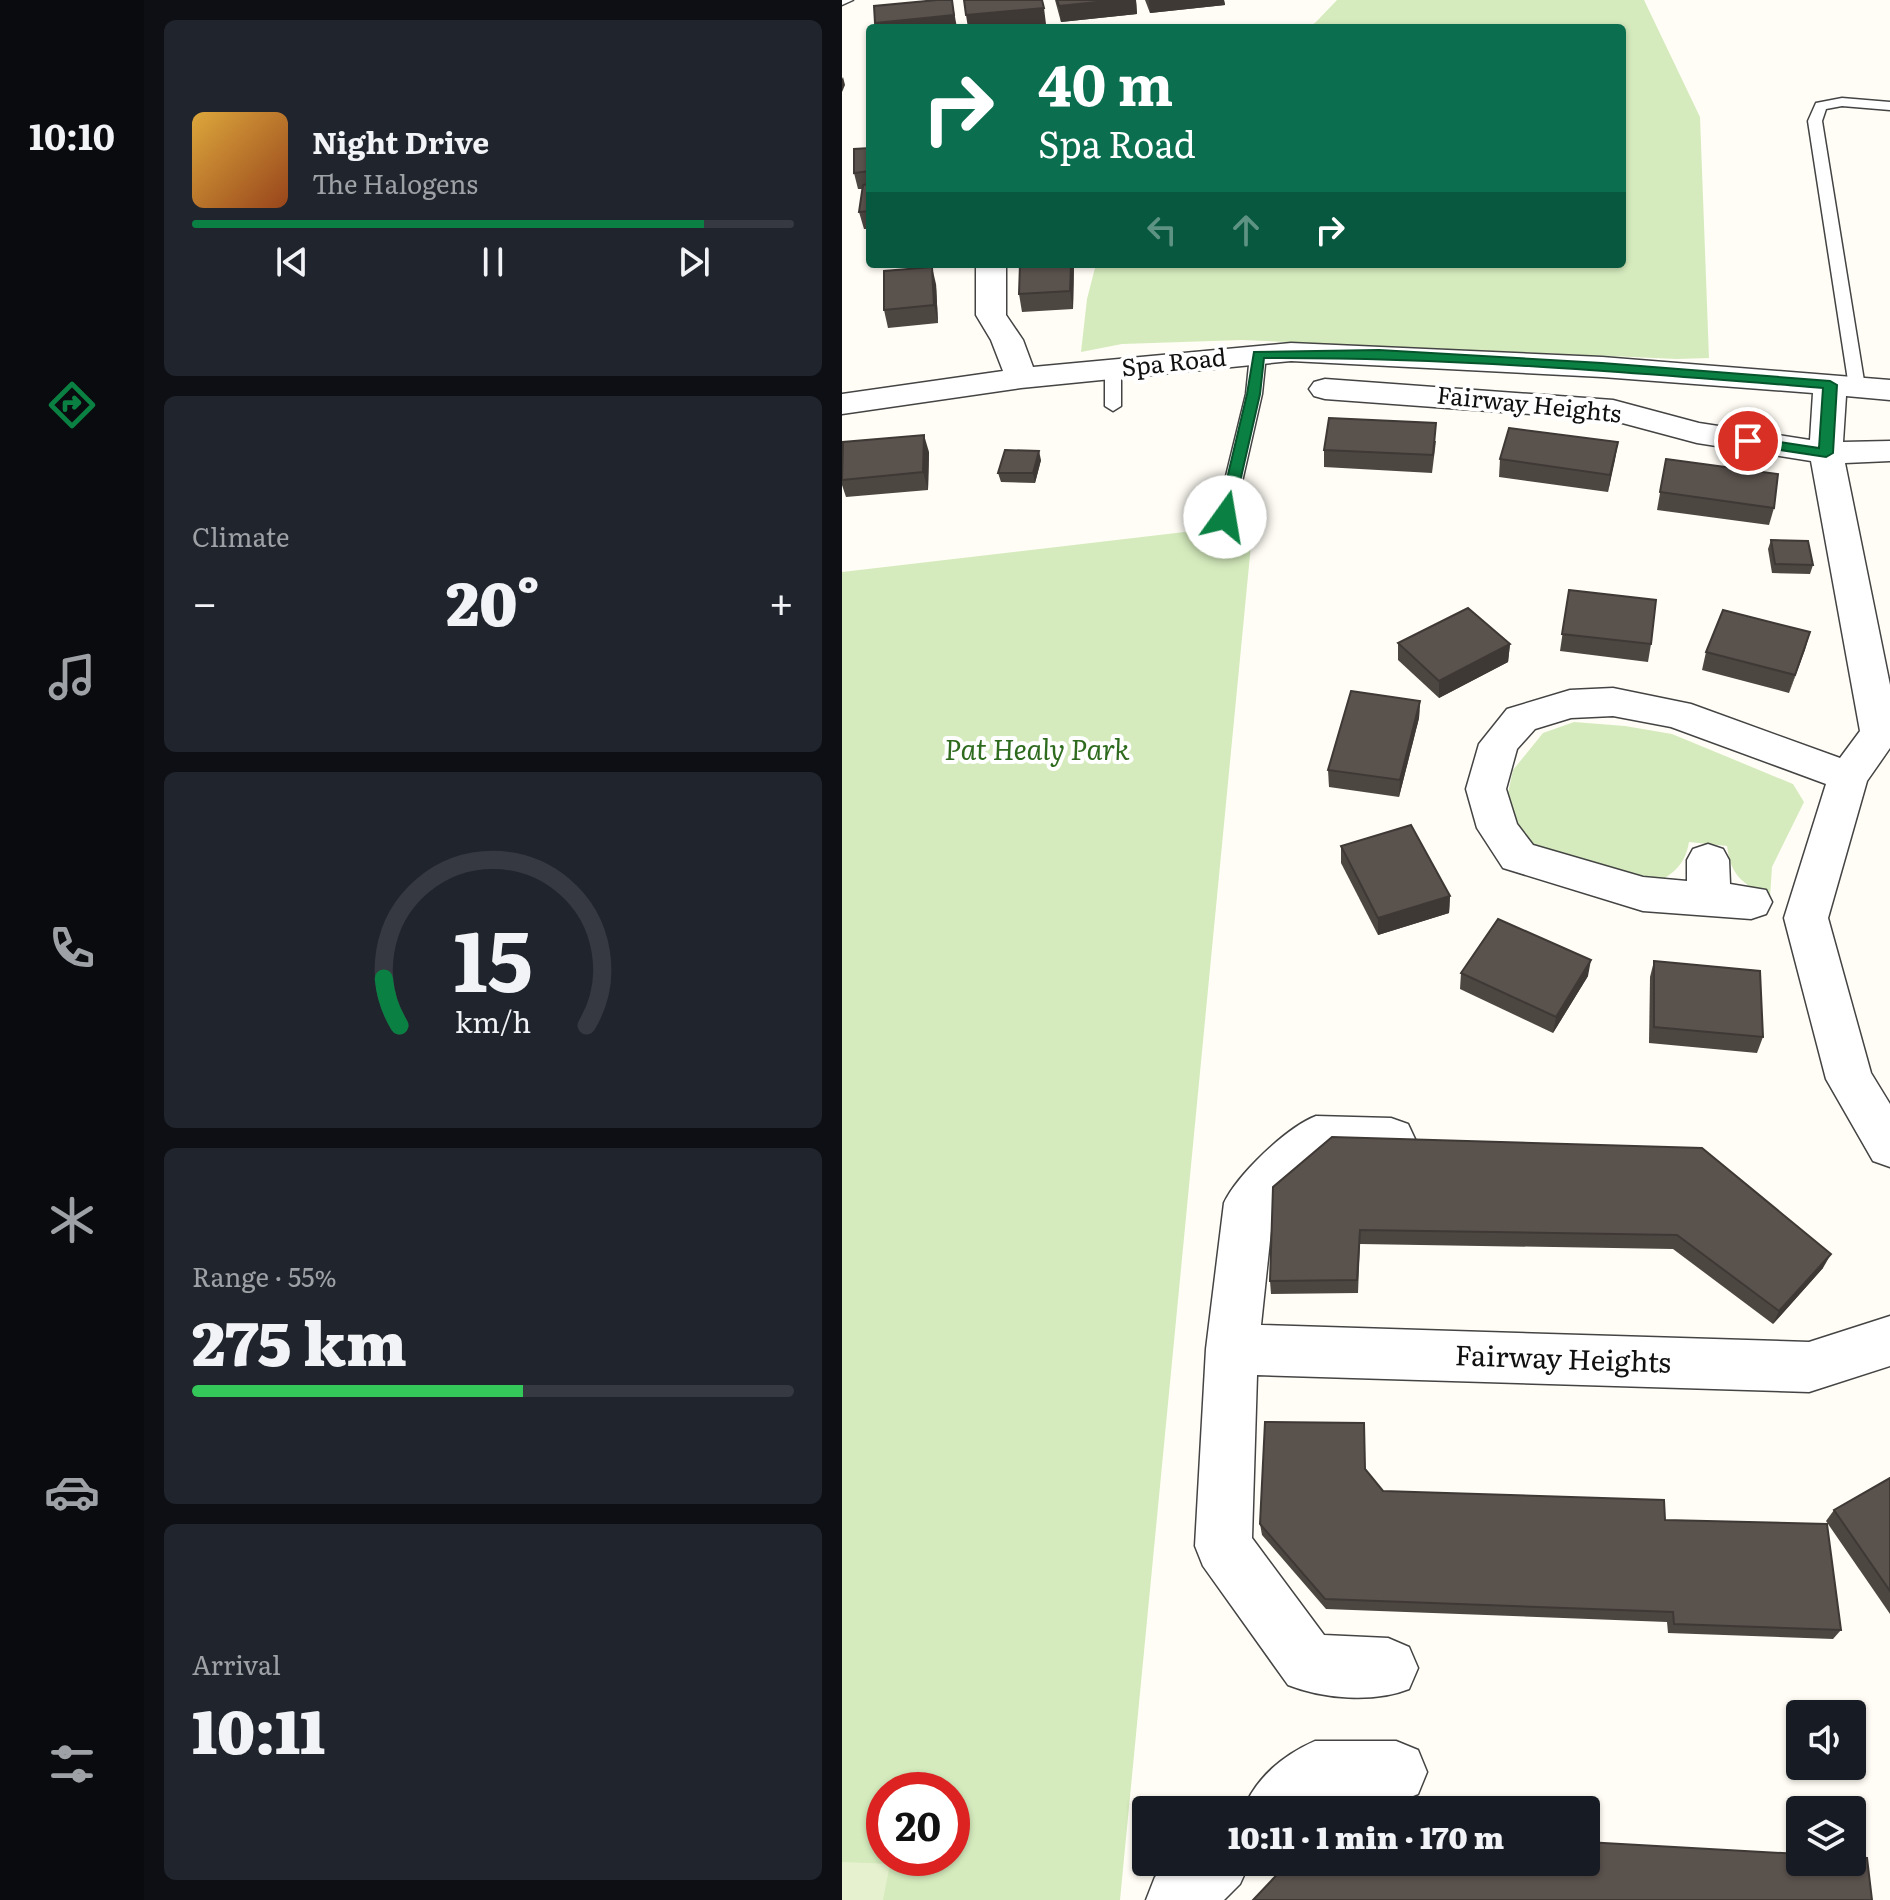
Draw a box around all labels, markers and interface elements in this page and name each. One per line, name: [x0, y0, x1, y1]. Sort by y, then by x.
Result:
text: 40 m: [1038, 40, 1173, 123]
icon: right: [906, 56, 1010, 160]
text: 10:10: [29, 108, 115, 161]
text: Spa Road: [1038, 116, 1196, 169]
text: Night Drive: [312, 119, 489, 163]
text: The Halogens: [312, 163, 478, 202]
icon: left: [1140, 208, 1184, 252]
icon: ahead: [1224, 208, 1268, 252]
icon: right: [1308, 208, 1352, 252]
icon: previous: [270, 240, 314, 284]
icon: pause: [471, 240, 515, 284]
icon: next: [672, 240, 716, 284]
street label: Spa Road: [1120, 338, 1228, 383]
street label: Fairway Heights: [1435, 375, 1623, 430]
icon: directions: [44, 377, 100, 433]
pin: [1714, 407, 1782, 475]
icon: arrive: [1726, 419, 1770, 463]
position arrow: [1183, 475, 1267, 559]
text: Climate: [192, 516, 290, 555]
text: 20°: [446, 555, 540, 644]
text: −: [192, 567, 218, 633]
text: +: [768, 567, 794, 633]
icon: music: [44, 649, 100, 705]
park label: Pat Healy Park: [944, 727, 1130, 769]
text: 15: [453, 894, 533, 1018]
icon: phone: [44, 920, 100, 976]
text: km/h: [455, 999, 531, 1042]
icon: climate: [44, 1192, 100, 1248]
text: Range · 55%: [192, 1256, 337, 1295]
text: 275 km: [192, 1295, 407, 1384]
street label: Fairway Heights: [1454, 1332, 1672, 1382]
icon: car: [44, 1464, 100, 1520]
text: Arrival: [192, 1644, 281, 1683]
text: 10:11: [192, 1683, 325, 1772]
map controls: [1786, 1700, 1866, 1876]
button: sound: [1786, 1700, 1866, 1780]
icon: filters: [44, 1736, 100, 1792]
speed limit sign: 20: [866, 1772, 970, 1876]
button: layers: [1786, 1796, 1866, 1876]
text: 10:11 · 1 min · 170 m: [1228, 1814, 1504, 1858]

